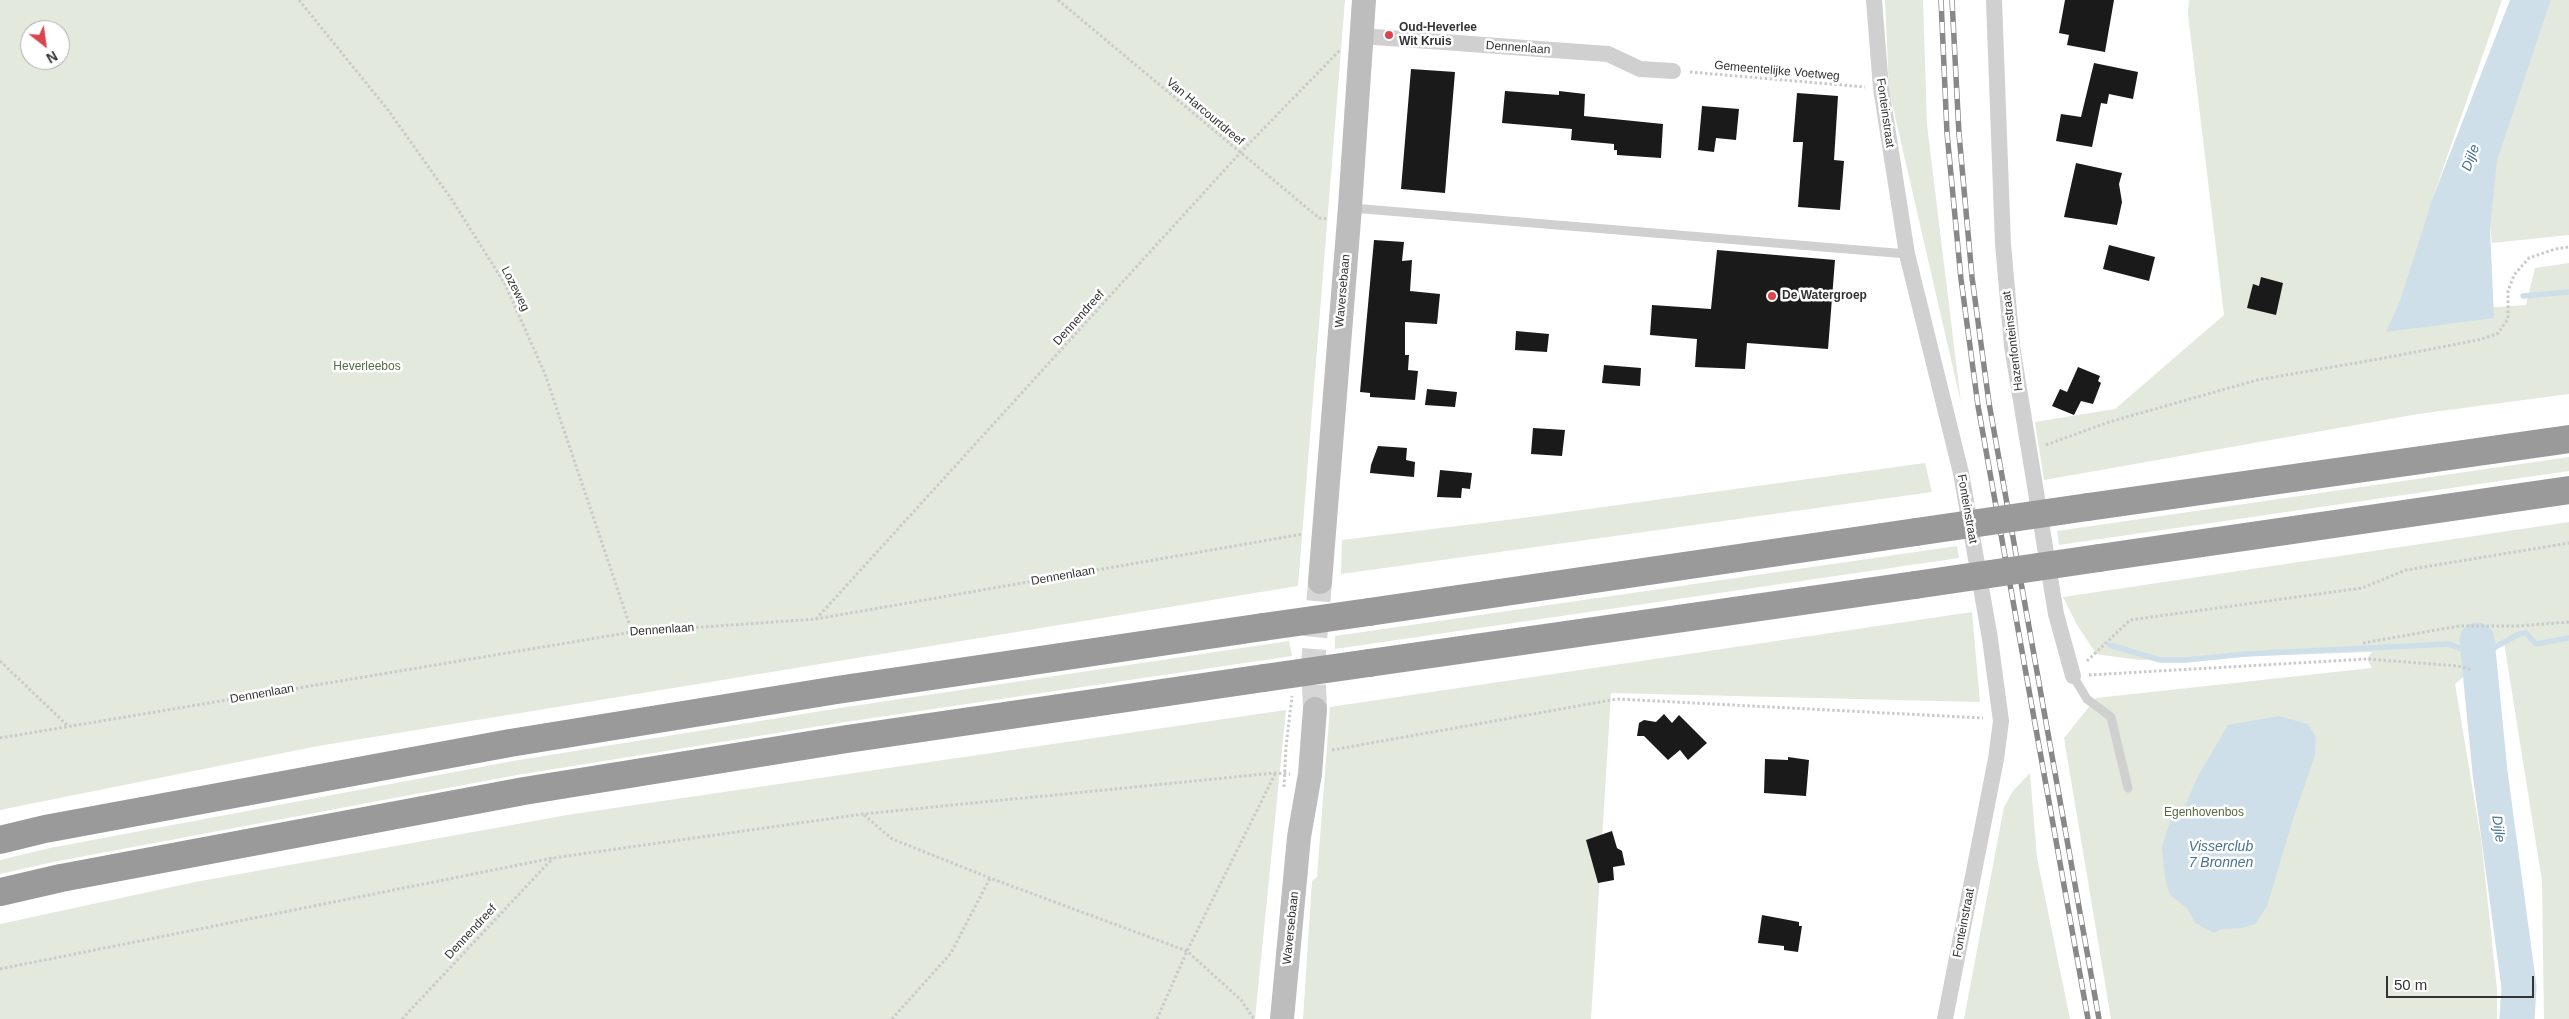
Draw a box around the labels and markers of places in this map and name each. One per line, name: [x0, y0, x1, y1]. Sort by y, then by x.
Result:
place label: Oud-Heverlee Wit Kruis: [1399, 21, 1477, 49]
marker: Oud-Heverlee Wit Kruis: [1383, 29, 1395, 41]
place label: De Watergroep: [1782, 289, 1867, 303]
marker: De Watergroep: [1766, 290, 1778, 302]

